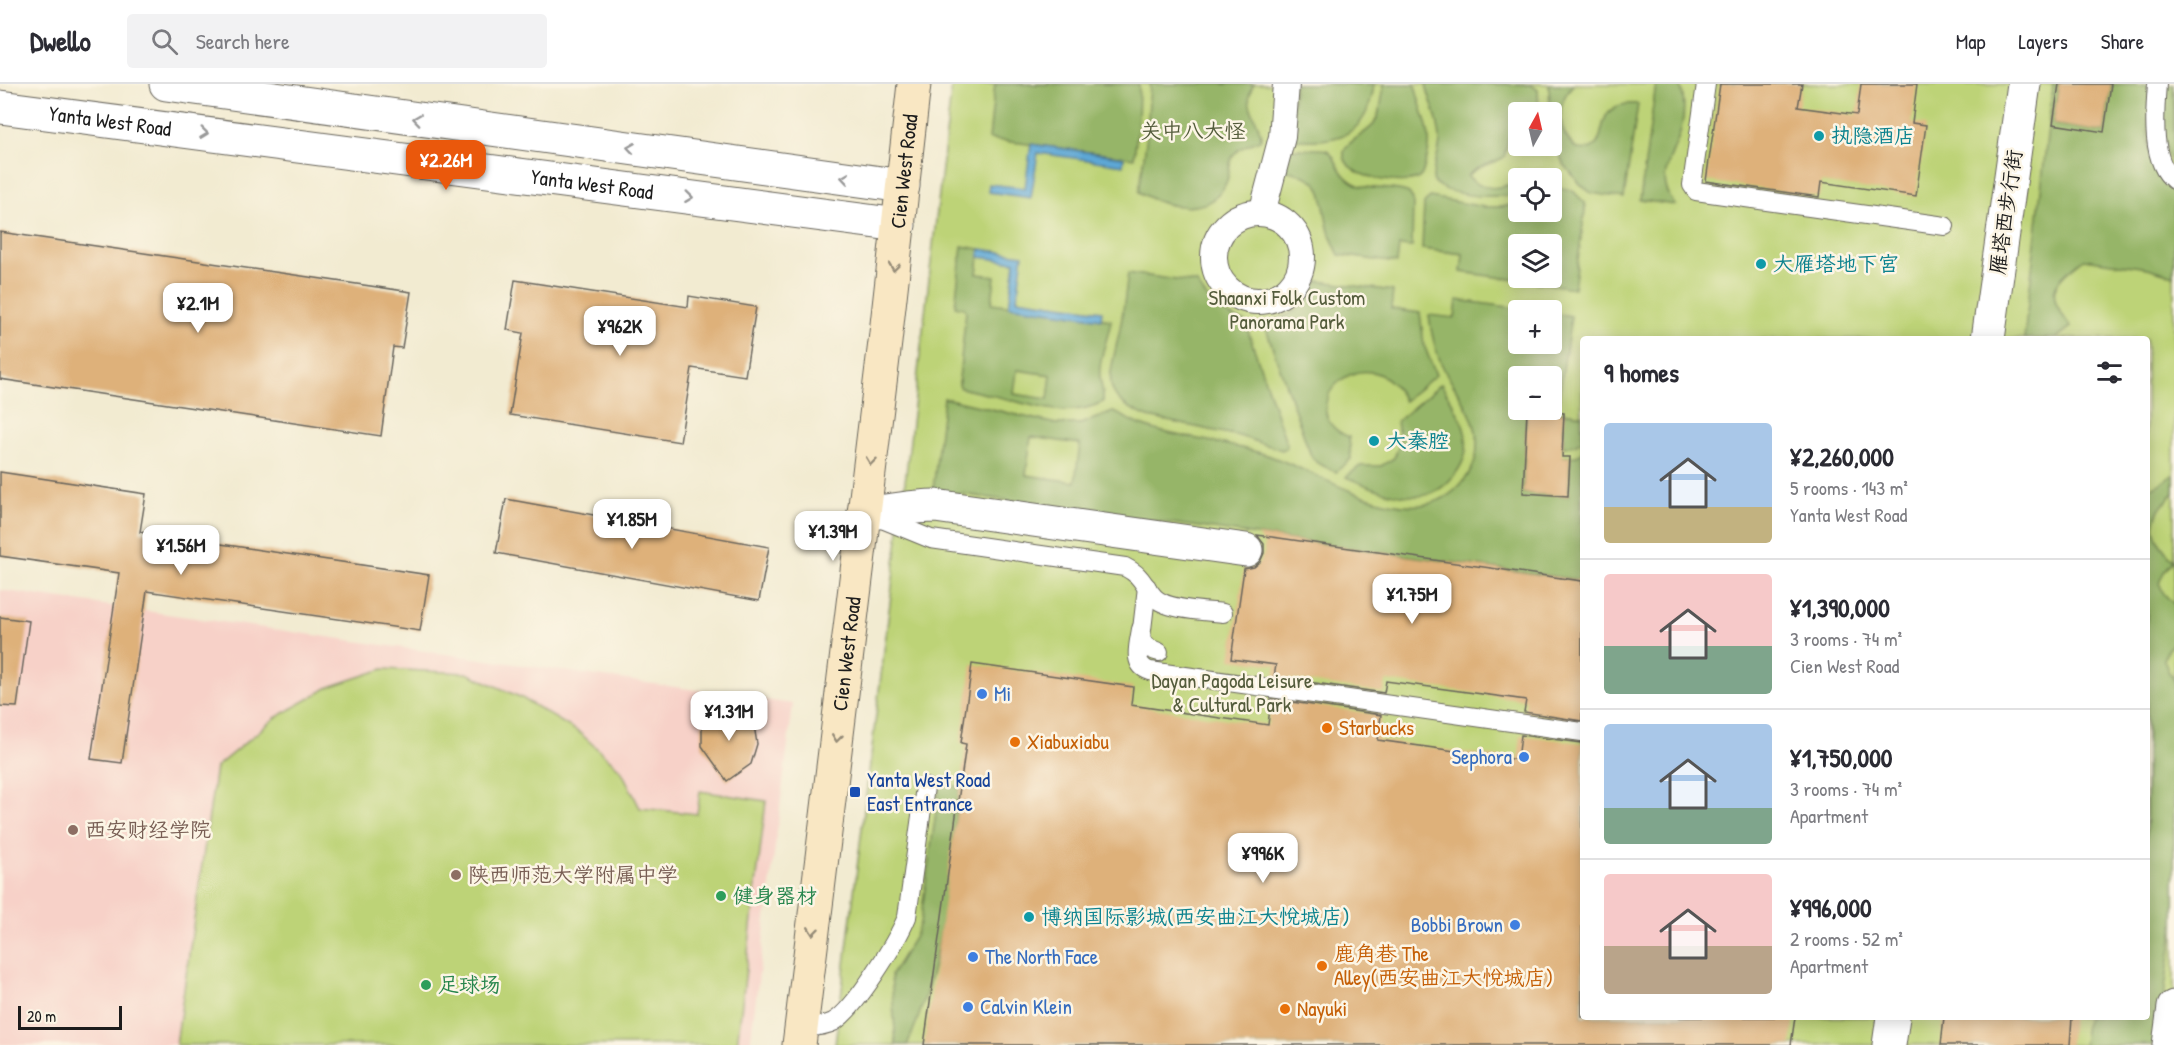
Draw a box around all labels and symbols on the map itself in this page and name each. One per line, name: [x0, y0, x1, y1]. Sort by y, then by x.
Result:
street label: Yanta West Road: [47, 99, 173, 143]
north arrow: [1508, 102, 1562, 156]
one-way arrow: [413, 113, 422, 125]
street label: Cien West Road: [883, 113, 925, 230]
park label: 关中八大怪: [1141, 116, 1246, 145]
place label: 执隐酒店: [1831, 121, 1915, 150]
one-way arrow: [199, 127, 208, 139]
marker: 执隐酒店: [1812, 129, 1826, 143]
pin: ¥2.26M: [397, 140, 495, 191]
one-way arrow: [627, 143, 636, 155]
street label: 雁塔西步行街: [1982, 148, 2029, 276]
street label: Yanta West Road: [529, 162, 655, 207]
one-way arrow: [841, 172, 850, 184]
one-way arrow: [684, 190, 693, 202]
place label: 大雁塔地下宫: [1773, 249, 1899, 278]
marker: 大雁塔地下宫: [1754, 257, 1768, 271]
one-way arrow: [888, 263, 901, 272]
pin: ¥2.1M: [156, 283, 240, 334]
park label: Shaanxi Folk Custom Panorama Park: [1209, 283, 1365, 336]
pin: ¥962K: [578, 306, 662, 357]
place label: 大秦腔: [1386, 426, 1449, 455]
marker: 大秦腔: [1367, 434, 1381, 448]
one-way arrow: [865, 456, 877, 466]
pin: ¥1.85M: [583, 499, 681, 550]
pin: ¥1.39M: [784, 511, 882, 562]
pin: ¥1.56M: [132, 525, 230, 576]
pin: ¥1.75M: [1363, 574, 1461, 625]
street label: Cien West Road: [825, 595, 868, 713]
park label: Dayan Pagoda Leisure & Cultural Park: [1152, 666, 1312, 719]
place label: Mi: [994, 679, 1011, 708]
marker: Mi: [975, 687, 989, 701]
pin: ¥1.31M: [680, 691, 778, 742]
place label: Starbucks: [1339, 713, 1414, 742]
marker: Starbucks: [1320, 721, 1334, 735]
place label: Xiabuxiabu: [1027, 727, 1110, 756]
one-way arrow: [831, 733, 843, 743]
marker: Xiabuxiabu: [1008, 735, 1022, 749]
place label: Sephora: [1451, 742, 1512, 771]
marker: Sephora: [1517, 750, 1531, 764]
place label: Yanta West Road East Entrance: [867, 765, 990, 818]
marker: Yanta West Road East Entrance: [848, 785, 862, 799]
place label: 西安财经学院: [85, 815, 211, 844]
marker: 西安财经学院: [66, 823, 80, 837]
pin: ¥996K: [1221, 833, 1305, 884]
place label: 陕西师范大学附属中学: [468, 860, 678, 889]
marker: 陕西师范大学附属中学: [449, 868, 463, 882]
place label: 健身器材: [733, 881, 817, 910]
marker: 健身器材: [714, 889, 728, 903]
place label: 博纳国际影城(西安曲江大悦城店): [1041, 902, 1350, 931]
marker: 博纳国际影城(西安曲江大悦城店): [1022, 910, 1036, 924]
place label: Bobbi Brown: [1411, 910, 1503, 939]
marker: Bobbi Brown: [1508, 918, 1522, 932]
one-way arrow: [807, 927, 820, 936]
place label: 鹿角巷 The Alley(西安曲江大悦城店): [1334, 939, 1553, 992]
place label: The North Face: [985, 942, 1098, 971]
marker: The North Face: [966, 950, 980, 964]
marker: 鹿角巷 The Alley(西安曲江大悦城店): [1315, 959, 1329, 973]
place label: 足球场: [438, 970, 501, 999]
marker: 足球场: [419, 978, 433, 992]
place label: Calvin Klein: [980, 992, 1072, 1021]
place label: Nayuki: [1297, 994, 1347, 1023]
marker: Calvin Klein: [961, 1000, 975, 1014]
marker: Nayuki: [1278, 1002, 1292, 1016]
scale bar: [18, 1003, 122, 1030]

